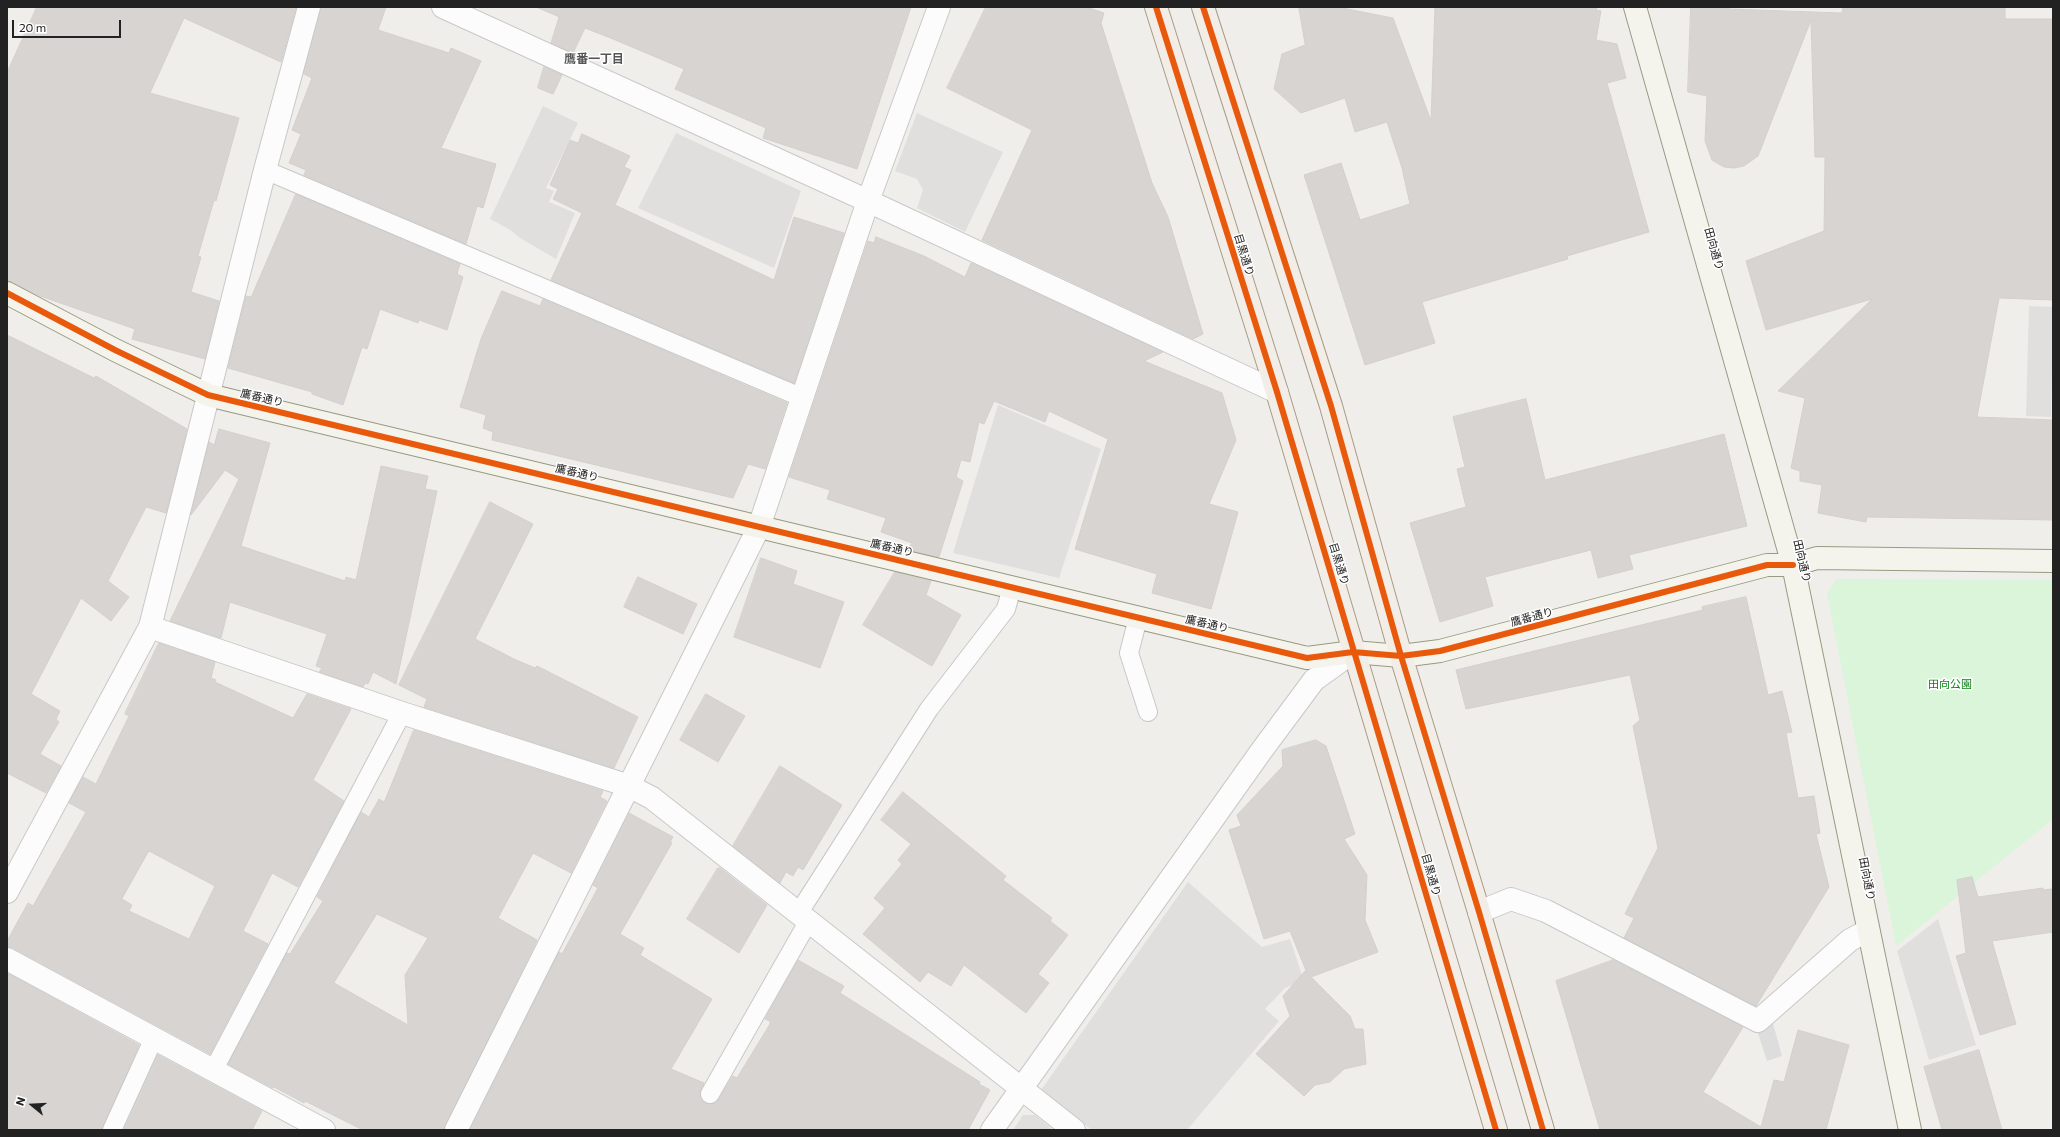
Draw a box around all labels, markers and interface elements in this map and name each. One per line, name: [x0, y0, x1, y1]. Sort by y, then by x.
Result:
scale bar: [14, 12, 123, 38]
text: 20 m: [19, 20, 46, 34]
district label: 鷹番一丁目: [564, 52, 624, 66]
street label: 田向通り: [1702, 226, 1726, 272]
street label: 目黒通り: [1231, 232, 1257, 278]
street label: 鷹番通り: [239, 387, 285, 409]
street label: 鷹番通り: [554, 462, 600, 484]
street label: 鷹番通り: [869, 537, 915, 559]
street label: 田向通り: [1791, 538, 1813, 584]
street label: 目黒通り: [1326, 541, 1352, 587]
street label: 鷹番通り: [1509, 605, 1555, 629]
street label: 鷹番通り: [1184, 613, 1230, 635]
park label: 田向公園: [1928, 677, 1972, 691]
street label: 目黒通り: [1419, 852, 1443, 898]
street label: 田向通り: [1856, 856, 1878, 902]
north arrow: [12, 1085, 52, 1125]
text: N: [13, 1095, 28, 1107]

